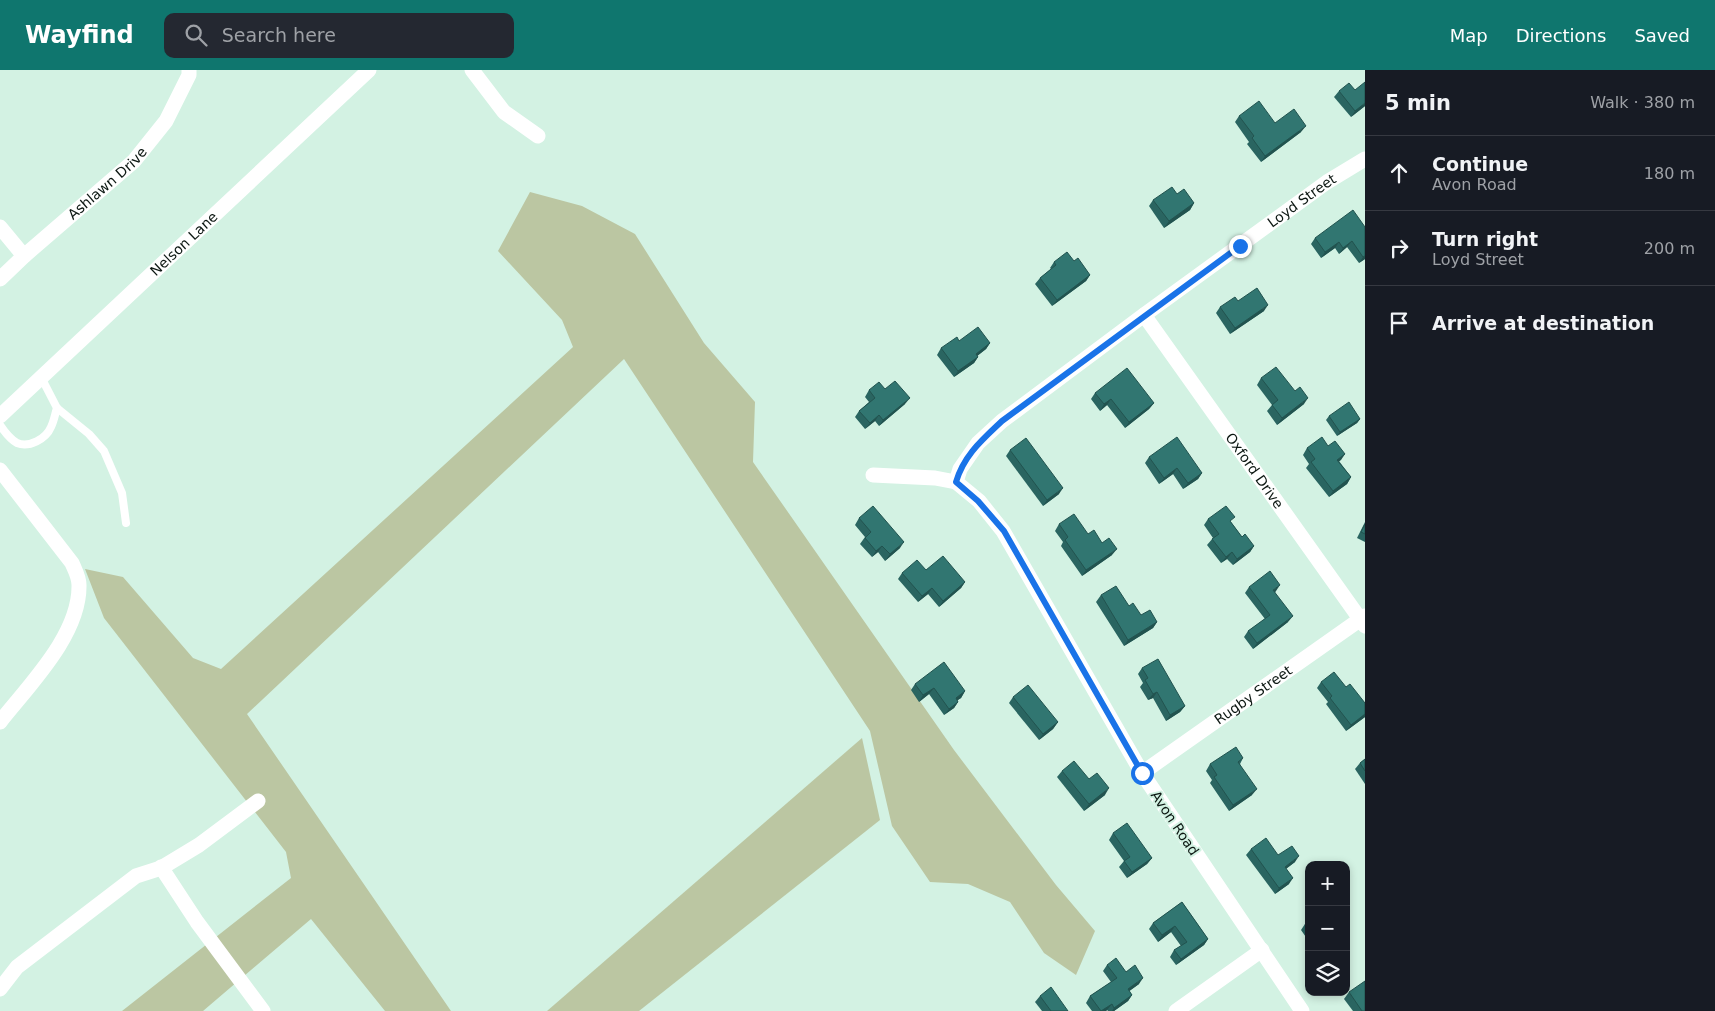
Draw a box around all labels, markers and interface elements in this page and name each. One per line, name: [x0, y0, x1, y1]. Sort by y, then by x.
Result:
search box: [164, 13, 514, 58]
text: Wayfind: [25, 21, 134, 49]
icon: search: [182, 21, 210, 49]
text: Search here: [222, 24, 336, 46]
text: Map: [1450, 25, 1488, 46]
text: Directions: [1516, 25, 1606, 46]
text: Saved: [1634, 25, 1690, 46]
text: 5 min: [1385, 91, 1451, 115]
text: Walk · 380 m: [1590, 93, 1695, 112]
street label: Ashlawn Drive: [65, 144, 150, 222]
text: Continue: [1432, 153, 1528, 175]
icon: ahead: [1385, 159, 1413, 187]
text: 180 m: [1644, 164, 1695, 183]
street label: Loyd Street: [1264, 170, 1339, 231]
text: Avon Road: [1432, 175, 1517, 194]
street label: Nelson Lane: [147, 208, 221, 279]
text: Turn right: [1432, 228, 1538, 250]
icon: right: [1385, 234, 1413, 262]
route end: [1229, 235, 1252, 258]
text: 200 m: [1644, 239, 1695, 258]
text: Loyd Street: [1432, 250, 1524, 269]
icon: arrive: [1385, 309, 1413, 337]
text: Arrive at destination: [1432, 312, 1654, 334]
street label: Oxford Drive: [1222, 430, 1287, 512]
street label: Rugby Street: [1211, 662, 1295, 727]
route start: [1131, 762, 1154, 785]
street label: Avon Road: [1148, 788, 1202, 858]
map controls: [1305, 861, 1350, 996]
button: +: [1305, 861, 1350, 906]
button: −: [1305, 906, 1350, 951]
button: layers: [1305, 951, 1350, 996]

